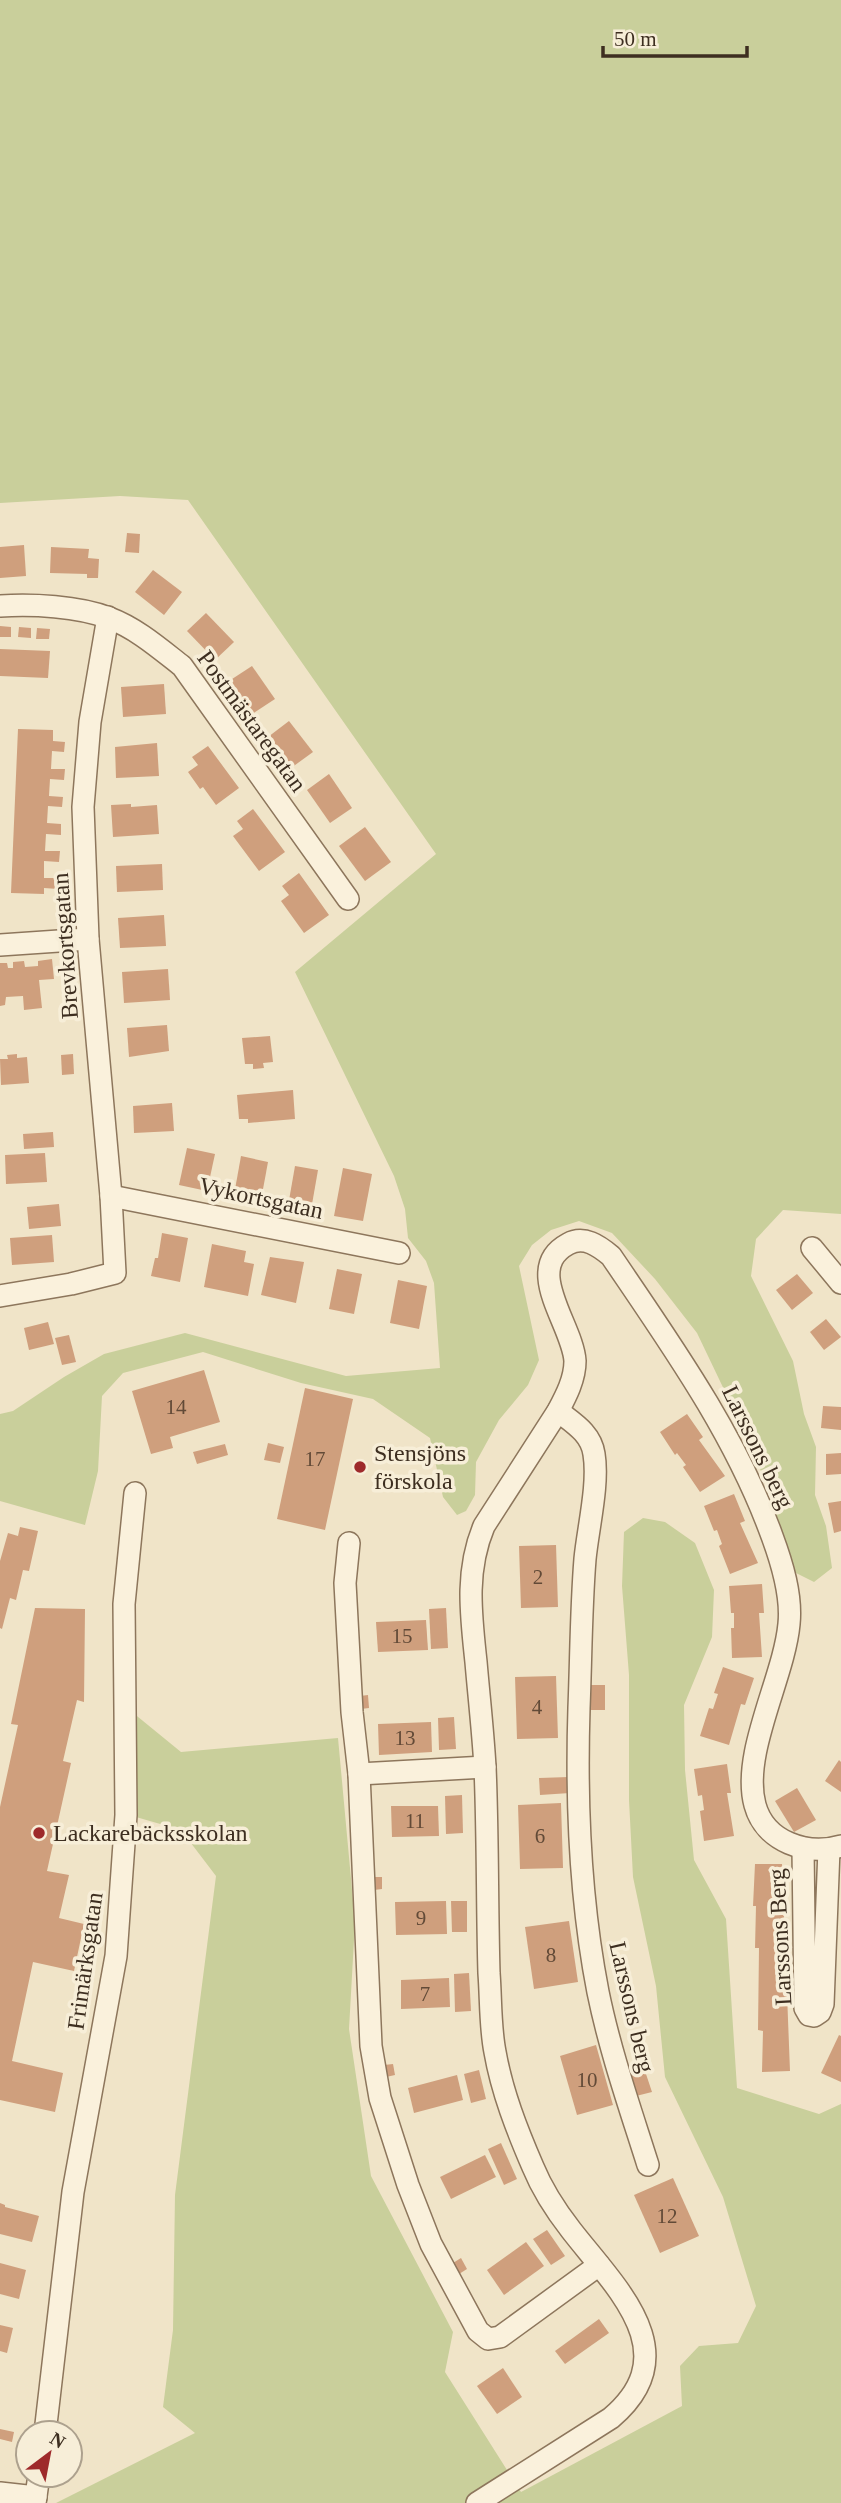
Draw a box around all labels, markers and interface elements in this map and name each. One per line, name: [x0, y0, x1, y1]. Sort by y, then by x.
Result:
scale bar: [603, 14, 746, 58]
text: 50 m: [614, 27, 657, 51]
street label: Postmästaregatan: [192, 645, 312, 797]
street label: Brevkortsgatan: [47, 872, 83, 1020]
street label: Vykortsgatan: [196, 1172, 326, 1224]
street label: Larssons berg: [717, 1381, 799, 1513]
house number: 14: [166, 1395, 187, 1419]
place label: Stensjöns förskola: [374, 1440, 466, 1494]
house number: 17: [305, 1447, 326, 1471]
marker: Stensjöns förskola: [352, 1459, 368, 1475]
house number: 2: [533, 1565, 543, 1589]
house number: 15: [392, 1624, 413, 1648]
house number: 4: [532, 1695, 543, 1719]
house number: 13: [395, 1726, 416, 1750]
house number: 11: [405, 1809, 425, 1833]
place label: Lackarebäcksskolan: [53, 1820, 248, 1846]
house number: 6: [535, 1824, 545, 1848]
marker: Lackarebäcksskolan: [31, 1825, 47, 1841]
street label: Larssons Berg: [763, 1868, 797, 2006]
street label: Frimärksgatan: [62, 1891, 108, 2031]
house number: 9: [416, 1906, 426, 1930]
street label: Larssons berg: [604, 1939, 660, 2075]
house number: 8: [546, 1943, 556, 1967]
house number: 7: [420, 1982, 430, 2006]
house number: 10: [577, 2068, 598, 2092]
house number: 12: [657, 2204, 678, 2228]
north arrow: [14, 2419, 84, 2489]
text: N: [46, 2427, 69, 2453]

